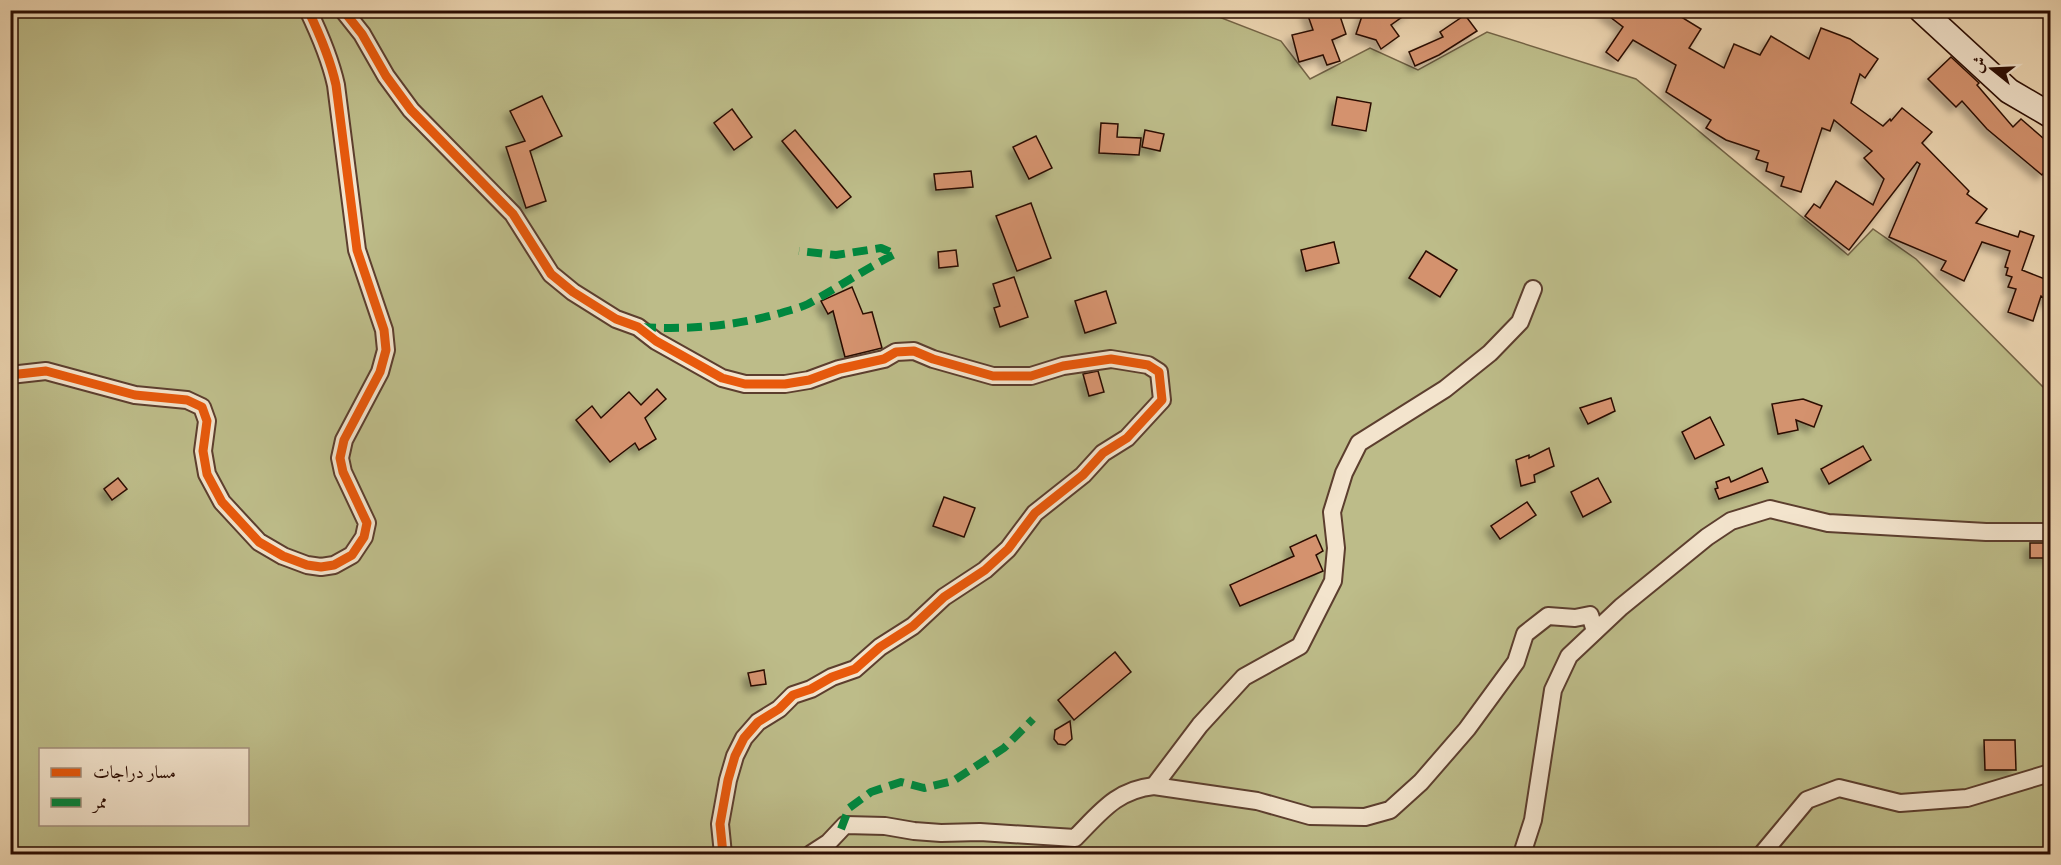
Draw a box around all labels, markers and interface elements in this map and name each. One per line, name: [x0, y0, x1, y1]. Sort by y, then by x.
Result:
north arrow: [1962, 39, 2022, 99]
text: ش: [1967, 54, 1991, 75]
legend: [39, 748, 249, 826]
text: مسار دراجات: [93, 761, 176, 784]
text: ممر: [91, 791, 107, 814]

